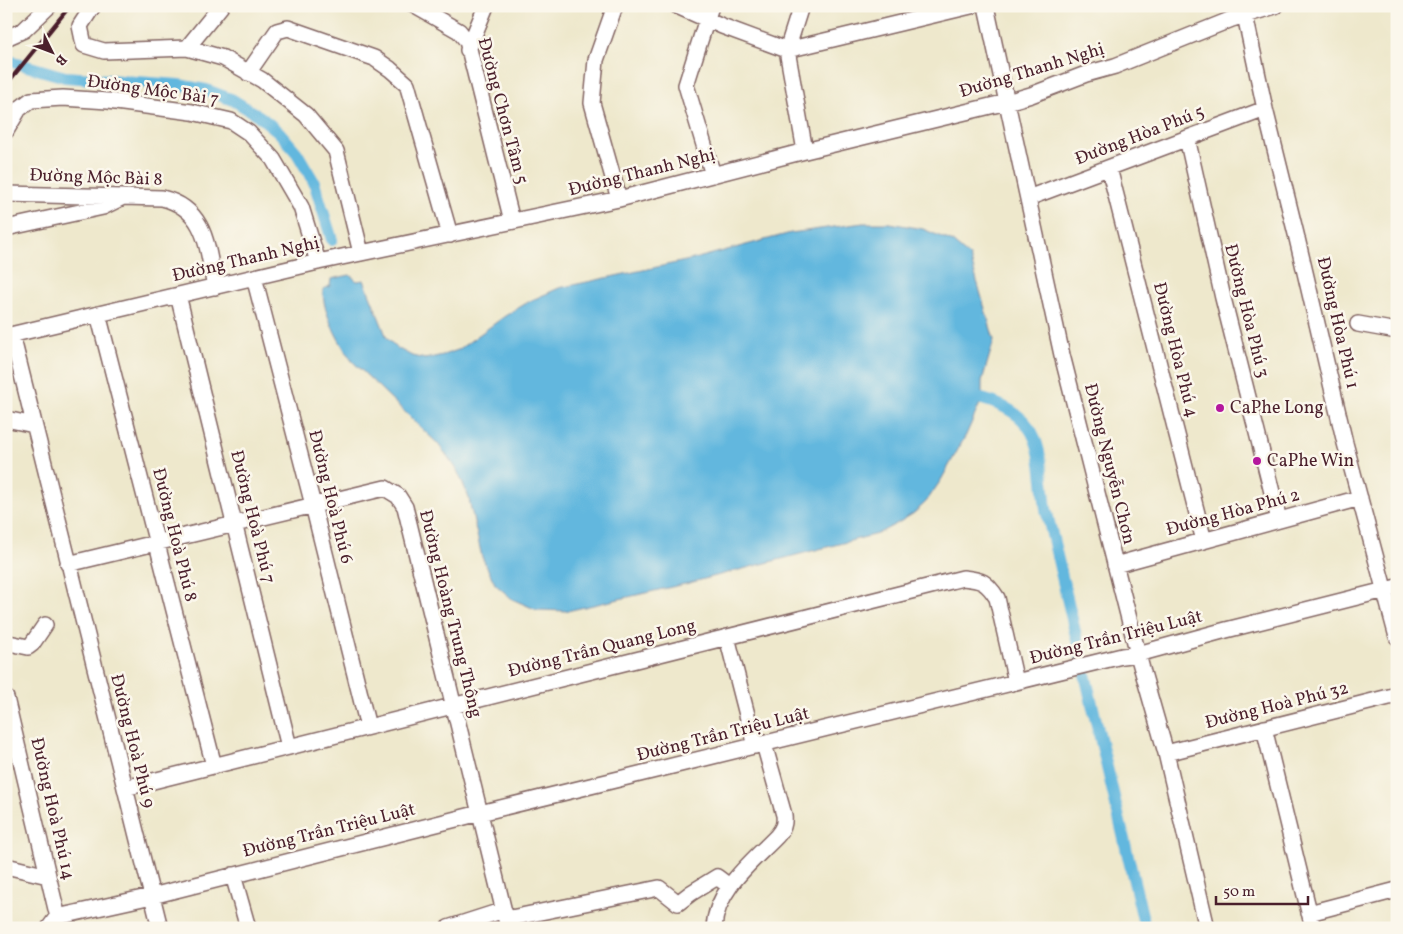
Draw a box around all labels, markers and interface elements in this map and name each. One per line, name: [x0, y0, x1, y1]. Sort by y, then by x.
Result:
north arrow: [28, 28, 78, 78]
street label: Đường Chơn Tâm 5: [470, 35, 534, 187]
street label: Đường Thanh Nghị: [956, 37, 1108, 105]
text: B: [50, 50, 71, 70]
street label: Đường Mộc Bài 7: [85, 69, 221, 113]
street label: Đường Hòa Phú 5: [1072, 100, 1208, 172]
street label: Đường Thanh Nghị: [566, 143, 718, 203]
street label: Đường Mộc Bài 8: [29, 163, 163, 193]
street label: Đường Thanh Nghị: [170, 231, 322, 289]
street label: Đường Hòa Phú 3: [1217, 241, 1275, 381]
street label: Đường Hòa Phú 1: [1310, 254, 1364, 392]
street label: Đường Hòa Phú 4: [1146, 280, 1204, 420]
street label: Đường Nguyễn Chơn: [1077, 381, 1141, 547]
place label: CaPhe Long: [1230, 396, 1324, 421]
marker: CaPhe Long: [1214, 402, 1226, 414]
street label: Đường Hoà Phú 6: [301, 427, 359, 567]
street label: Đường Hoà Phú 7: [223, 448, 281, 586]
place label: CaPhe Win: [1267, 449, 1354, 474]
marker: CaPhe Win: [1251, 455, 1263, 467]
street label: Đường Hoà Phú 8: [145, 465, 203, 605]
street label: Đường Hòa Phú 2: [1163, 483, 1303, 543]
street label: Đường Hoàng Trung Thông: [412, 507, 488, 721]
street label: Đường Trần Triệu Luật: [1027, 604, 1205, 672]
street label: Đường Trần Quang Long: [505, 614, 699, 684]
street label: Đường Hoà Phú 9: [103, 671, 161, 811]
street label: Đường Hoà Phú 32: [1203, 676, 1351, 736]
street label: Đường Trần Triệu Luật: [634, 701, 812, 769]
street label: Đường Hoà Phú 14: [23, 735, 81, 883]
street label: Đường Trần Triệu Luật: [240, 797, 418, 865]
scale bar: [1216, 874, 1308, 906]
text: 50 m: [1223, 882, 1255, 903]

